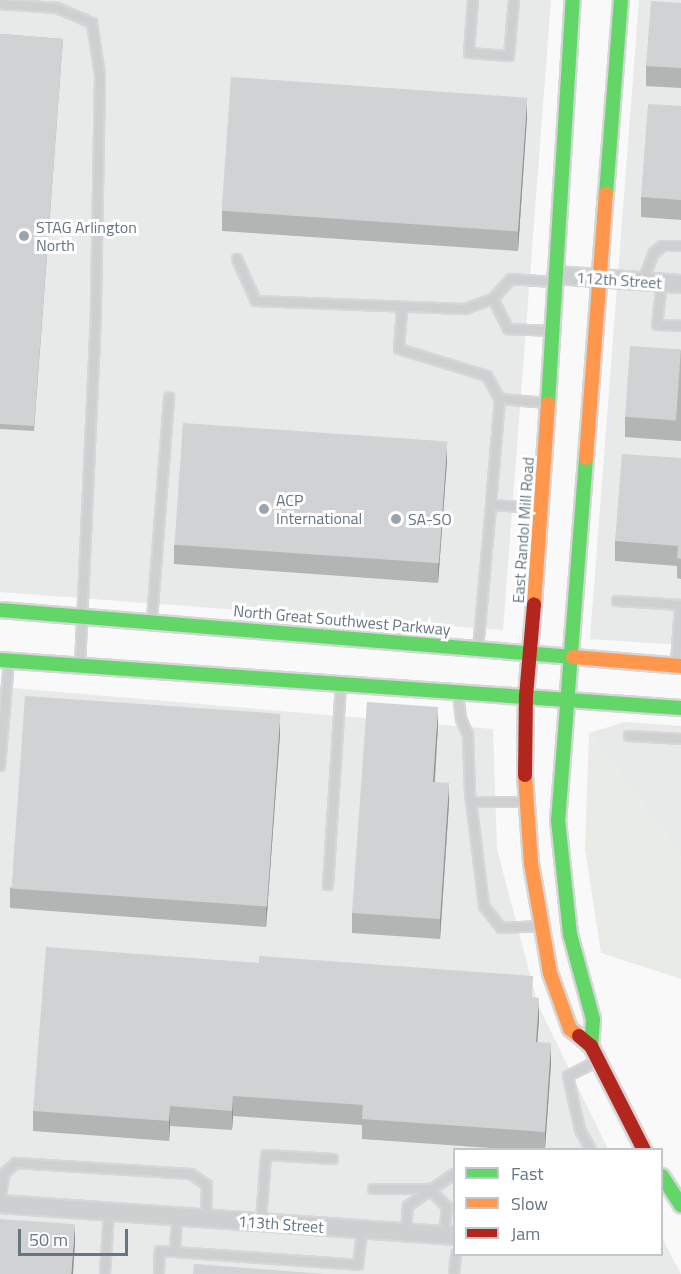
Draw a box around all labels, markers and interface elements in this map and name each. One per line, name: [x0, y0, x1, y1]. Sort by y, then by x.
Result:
place label: STAG Arlington North: [36, 217, 137, 255]
marker: STAG Arlington North: [17, 229, 31, 243]
street label: 112th Street: [576, 267, 662, 293]
street label: East Randol Mill Road: [508, 456, 538, 604]
place label: ACP International: [276, 490, 362, 528]
marker: ACP International: [257, 502, 271, 516]
place label: SA-SO: [408, 509, 452, 529]
marker: SA-SO: [389, 512, 403, 526]
street label: North Great Southwest Parkway: [233, 601, 451, 639]
legend: [453, 1148, 663, 1256]
text: Fast: [511, 1160, 544, 1187]
text: Slow: [511, 1190, 548, 1217]
street label: 113th Street: [238, 1211, 324, 1237]
scale bar: [21, 1217, 130, 1255]
text: Jam: [511, 1220, 540, 1247]
text: 50 m: [29, 1226, 68, 1253]

